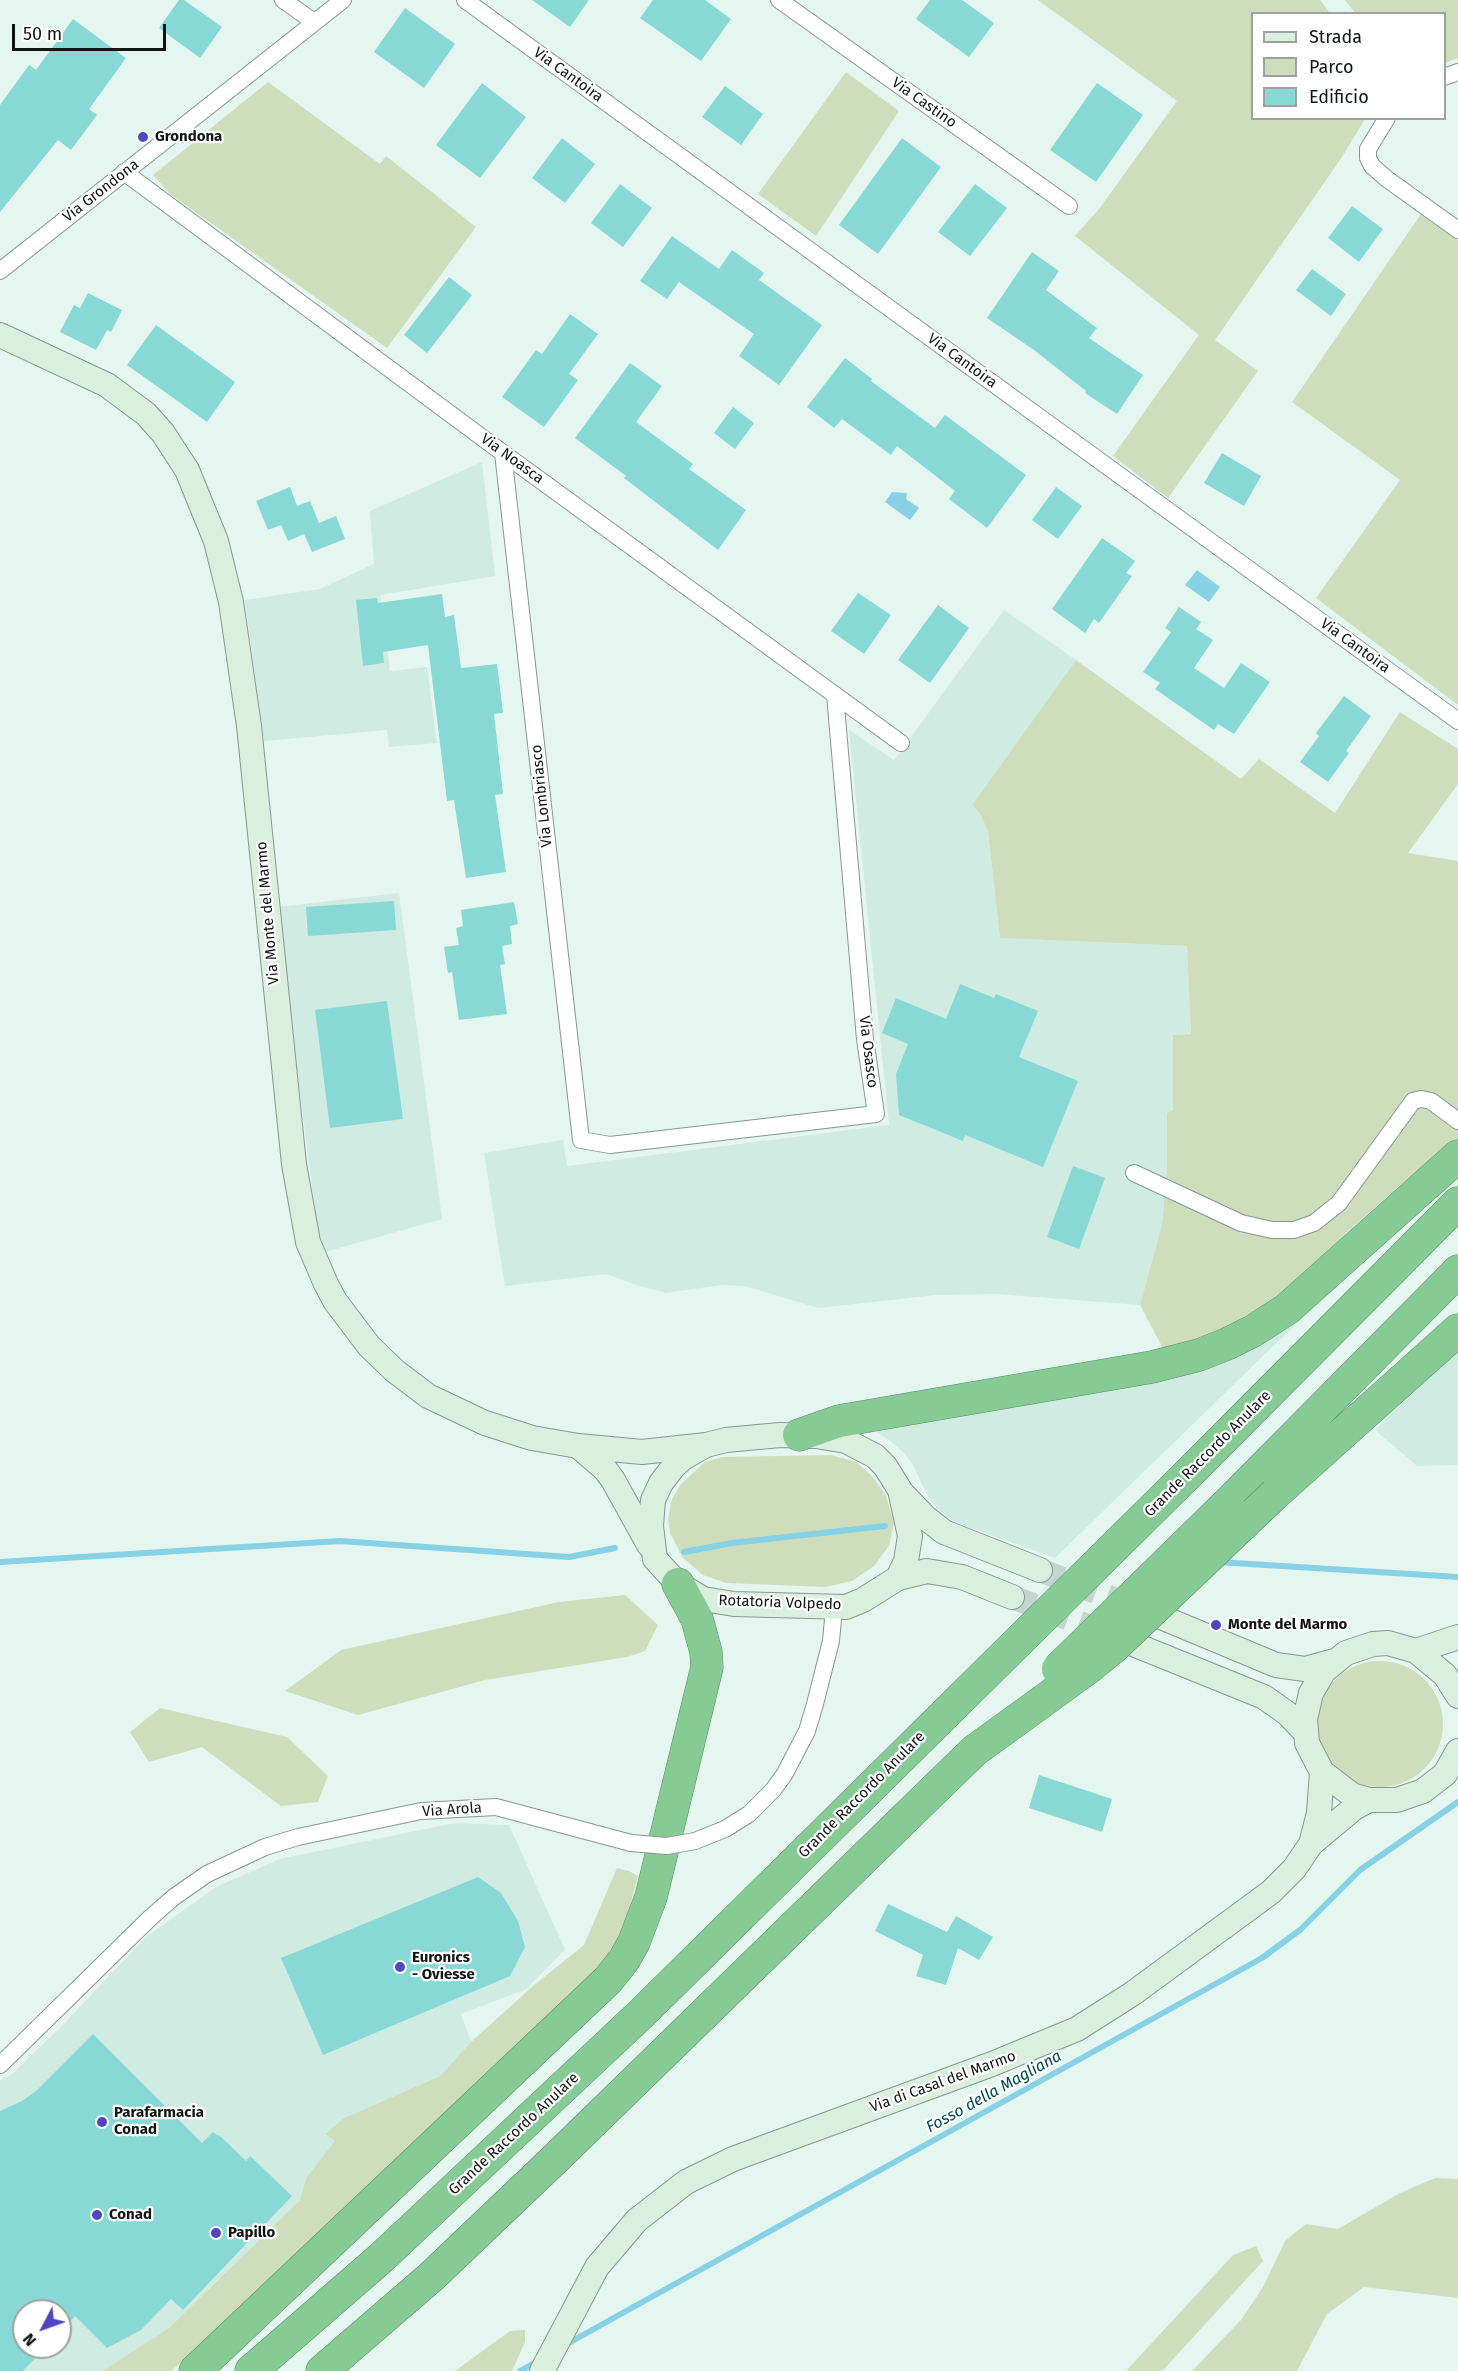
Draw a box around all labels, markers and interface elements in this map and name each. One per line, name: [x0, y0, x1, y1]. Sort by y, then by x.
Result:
scale bar: [15, 12, 170, 50]
legend: [1251, 12, 1446, 120]
text: 50 m: [23, 23, 62, 45]
text: Strada: [1309, 26, 1362, 48]
street label: Via Cantoira: [530, 44, 606, 106]
text: Parco: [1309, 56, 1353, 78]
street label: Via Castino: [888, 74, 960, 132]
text: Edificio: [1309, 86, 1369, 108]
place label: Grondona: [155, 128, 222, 146]
marker: Grondona: [136, 130, 150, 144]
street label: Via Grondona: [59, 156, 143, 226]
street label: Via Cantoira: [924, 330, 1000, 392]
street label: Via Noasca: [477, 430, 547, 488]
street label: Via Cantoira: [1317, 615, 1393, 677]
street label: Via Lombriasco: [528, 744, 556, 848]
street label: Via Monte del Marmo: [253, 840, 283, 986]
street label: Via Osasco: [855, 1015, 881, 1089]
street label: Grande Raccordo Anulare: [1141, 1387, 1275, 1521]
street label: Rotatoria Volpedo: [718, 1592, 842, 1614]
place label: Monte del Marmo: [1228, 1616, 1347, 1634]
marker: Monte del Marmo: [1209, 1618, 1223, 1632]
street label: Grande Raccordo Anulare: [795, 1728, 929, 1862]
street label: Via Arola: [422, 1799, 482, 1821]
place label: Euronics - Oviesse: [412, 1949, 475, 1984]
marker: Euronics - Oviesse: [393, 1960, 407, 1974]
street label: Via di Casal del Marmo: [868, 2047, 1018, 2117]
water label: Fosso della Magliana: [923, 2047, 1065, 2137]
street label: Grande Raccordo Anulare: [445, 2069, 583, 2199]
place label: Parafarmacia Conad: [114, 2104, 204, 2139]
marker: Parafarmacia Conad: [95, 2115, 109, 2129]
place label: Conad: [109, 2206, 152, 2224]
marker: Conad: [90, 2208, 104, 2222]
place label: Papillo: [228, 2224, 275, 2242]
marker: Papillo: [209, 2226, 223, 2240]
north arrow: [12, 2299, 72, 2359]
text: N: [19, 2330, 40, 2350]

